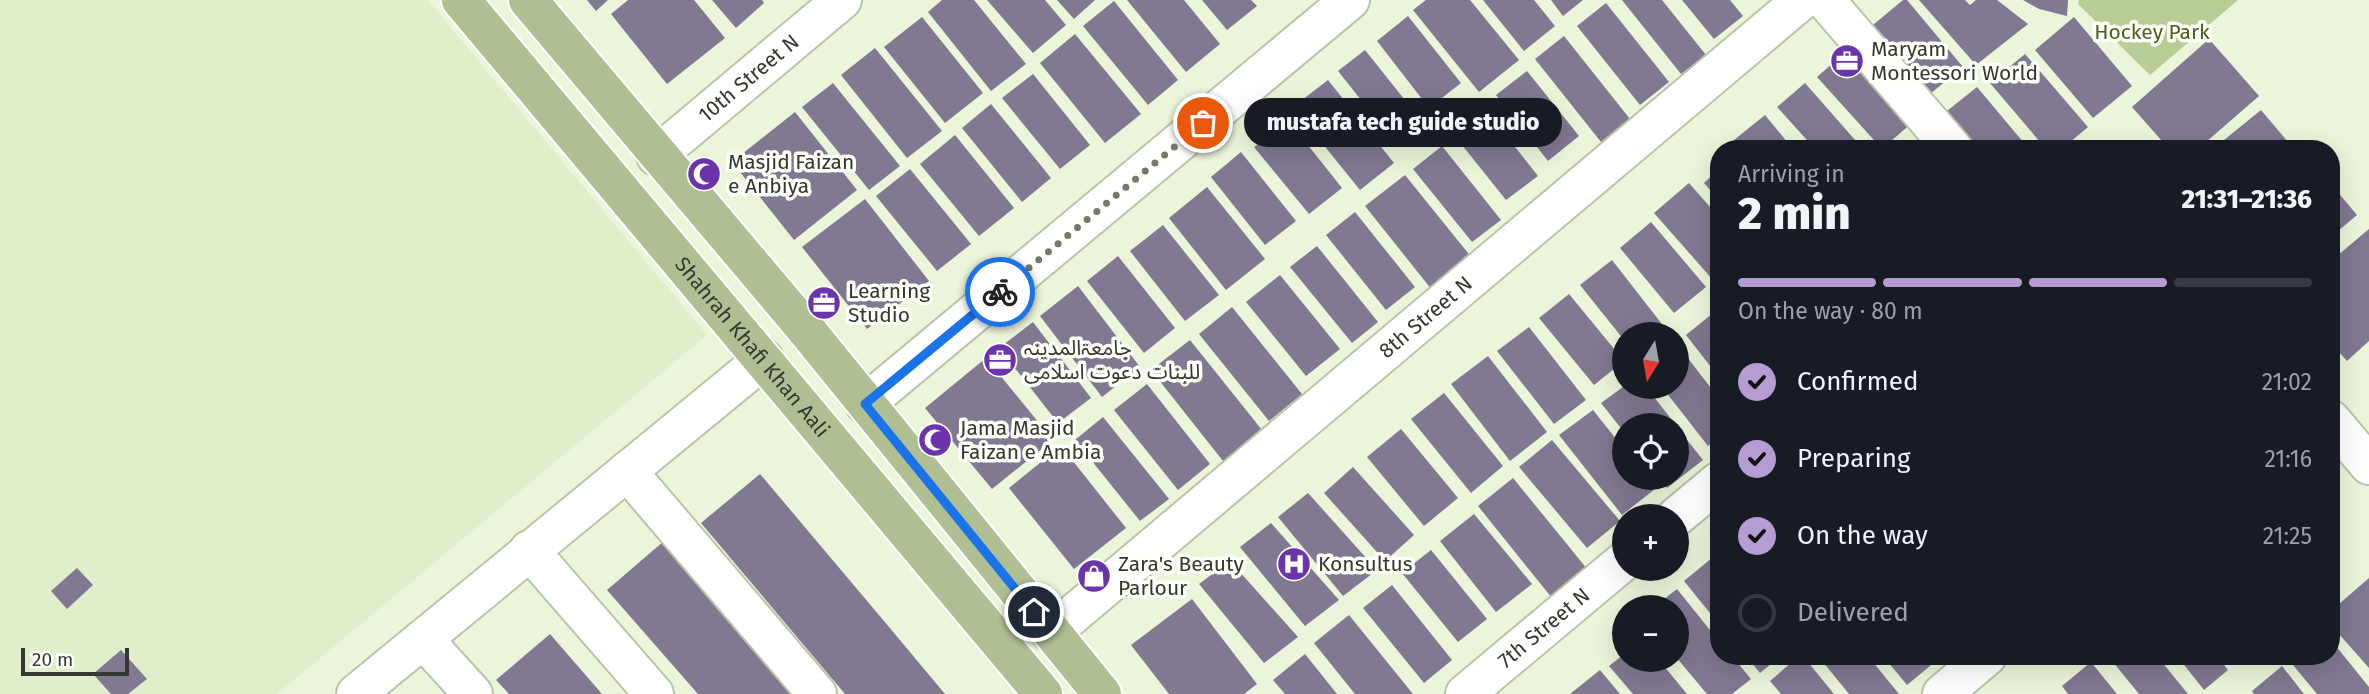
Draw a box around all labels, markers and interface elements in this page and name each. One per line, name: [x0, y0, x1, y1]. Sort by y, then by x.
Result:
park label: Hockey Park: [2094, 19, 2210, 45]
street label: 10th Street N: [693, 29, 804, 128]
place label: Maryam Montessori World: [1871, 36, 2038, 86]
office icon: Maryam Montessori World: [1828, 42, 1866, 80]
pin: [1173, 93, 1233, 153]
callout: mustafa tech guide studio: [1245, 99, 1564, 148]
icon: bag: [1184, 104, 1222, 142]
text: mustafa tech guide studio: [1267, 108, 1539, 136]
place label: Masjid Faizan e Anbiya: [728, 149, 854, 199]
mosque icon: Masjid Faizan e Anbiya: [685, 155, 723, 193]
text: Arriving in: [1738, 160, 1845, 188]
text: 21:31–21:36: [2182, 184, 2312, 215]
text: 2 min: [1738, 186, 1851, 241]
street label: Shahrah Khafi Khan Aali: [669, 252, 835, 443]
courier: [965, 257, 1035, 327]
street label: 8th Street N: [1374, 271, 1478, 364]
icon: bike: [981, 273, 1019, 311]
place label: Learning Studio: [848, 278, 930, 328]
office icon: Learning Studio: [805, 284, 843, 322]
text: On the way · 80 m: [1738, 297, 1923, 325]
north arrow: [1612, 322, 1689, 399]
map controls: [1612, 322, 1689, 672]
place label: جامعۃالمدینہ للبنات دعوت اسلامی: [1024, 335, 1200, 385]
office icon: جامعۃالمدینہ للبنات دعوت اسلامی: [981, 341, 1019, 379]
icon: check: [1738, 363, 1776, 401]
text: Confirmed: [1797, 366, 1918, 397]
text: 21:02: [2262, 368, 2312, 396]
button: locate: [1612, 413, 1689, 490]
place label: Jama Masjid Faizan e Ambia: [960, 415, 1101, 465]
mosque icon: Jama Masjid Faizan e Ambia: [916, 421, 954, 459]
icon: check: [1738, 440, 1776, 478]
text: Preparing: [1797, 443, 1910, 474]
text: 21:16: [2264, 445, 2312, 473]
button: +: [1612, 504, 1689, 581]
icon: check: [1738, 517, 1776, 555]
text: On the way: [1797, 520, 1928, 551]
text: 21:25: [2263, 522, 2312, 550]
hospital icon: Konsultus: [1275, 545, 1313, 583]
place label: Zara's Beauty Parlour: [1118, 551, 1245, 601]
place label: Konsultus: [1318, 551, 1413, 577]
shop icon: Zara's Beauty Parlour: [1075, 557, 1113, 595]
pin: [1004, 582, 1064, 642]
street label: 7th Street N: [1493, 582, 1595, 674]
icon: home: [1015, 593, 1053, 631]
button: −: [1612, 595, 1689, 672]
text: Delivered: [1797, 597, 1909, 628]
scale bar: [21, 645, 130, 677]
text: 20 m: [32, 648, 73, 671]

